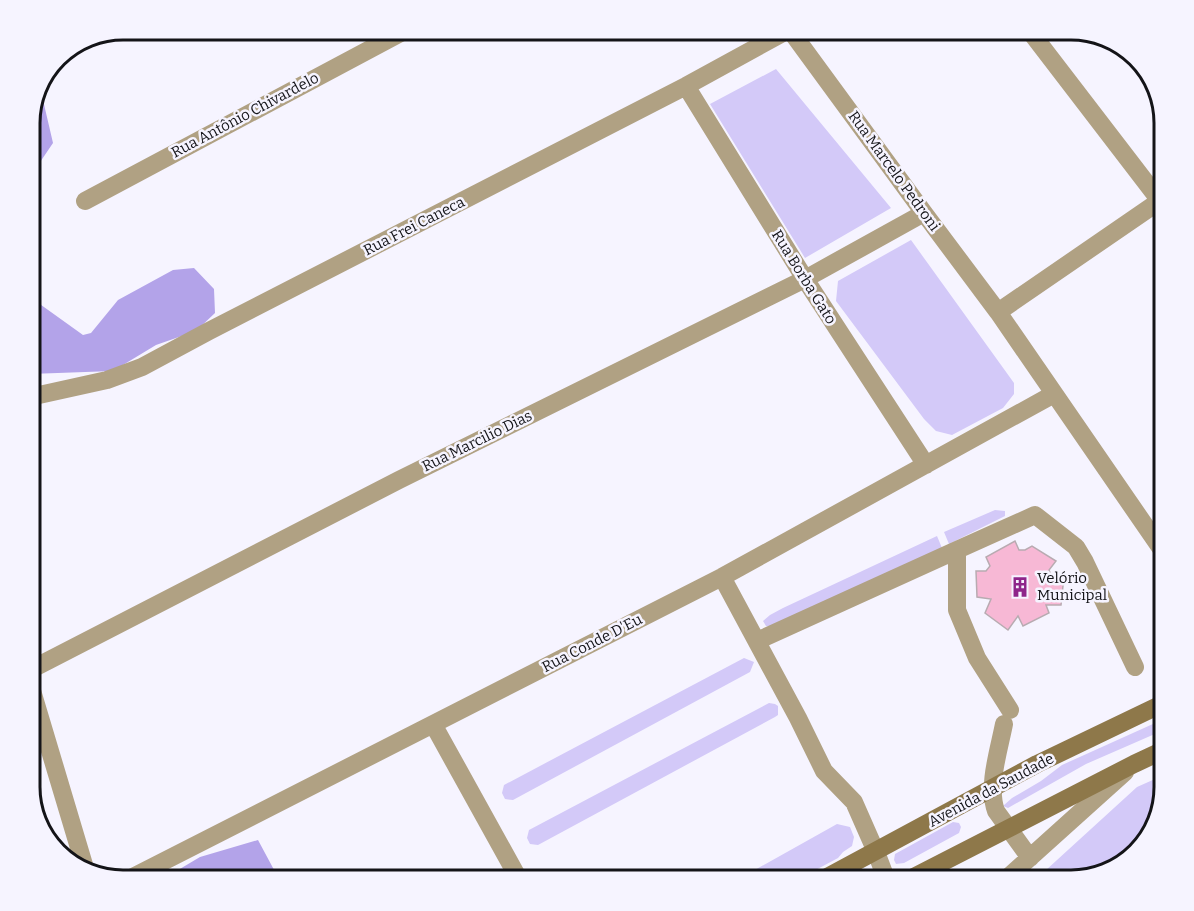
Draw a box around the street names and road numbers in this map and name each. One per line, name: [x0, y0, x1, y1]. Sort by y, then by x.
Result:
street label: Rua Antônio Chivardelo: [168, 68, 322, 162]
street label: Rua Marcelo Pedroni: [844, 107, 944, 235]
street label: Rua Frei Caneca: [360, 193, 468, 259]
street label: Rua Borba Gato: [768, 227, 840, 327]
street label: Rua Marcilio Dias: [419, 407, 535, 475]
street label: Rua Conde D'Eu: [539, 610, 645, 676]
street label: Avenida da Saudade: [925, 749, 1057, 831]

